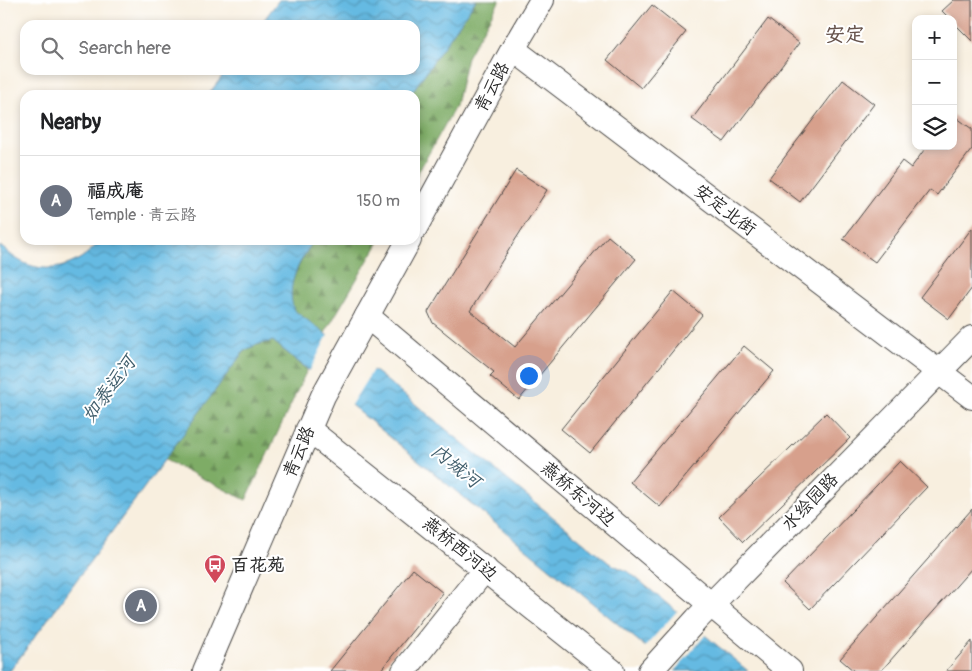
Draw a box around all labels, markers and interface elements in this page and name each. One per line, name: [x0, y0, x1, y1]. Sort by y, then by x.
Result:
map controls: [912, 15, 957, 150]
button: +: [912, 15, 957, 60]
search box: [20, 20, 420, 75]
district label: 安定: [825, 22, 865, 47]
icon: search: [38, 34, 66, 62]
text: Search here: [78, 36, 171, 60]
street label: 青云路: [469, 58, 515, 116]
button: −: [912, 60, 957, 105]
button: layers: [912, 105, 957, 150]
text: Nearby: [40, 109, 101, 136]
text: 福成庵: [87, 179, 144, 203]
street label: 安定北街: [689, 179, 761, 241]
text: A: [51, 191, 61, 211]
text: 150 m: [356, 191, 400, 211]
text: Temple · 青云路: [87, 205, 196, 225]
water label: 如泰运河: [77, 349, 143, 427]
your location: [516, 363, 542, 389]
street label: 青云路: [278, 423, 320, 481]
water label: 内城河: [426, 439, 488, 495]
street label: 燕桥东河边: [536, 456, 620, 532]
street label: 水绘园路: [777, 468, 843, 536]
street label: 燕桥西河边: [418, 512, 502, 586]
bus stop icon: 百花苑: [203, 553, 227, 584]
place label: 百花苑: [231, 554, 285, 577]
pin: A: [125, 587, 157, 625]

